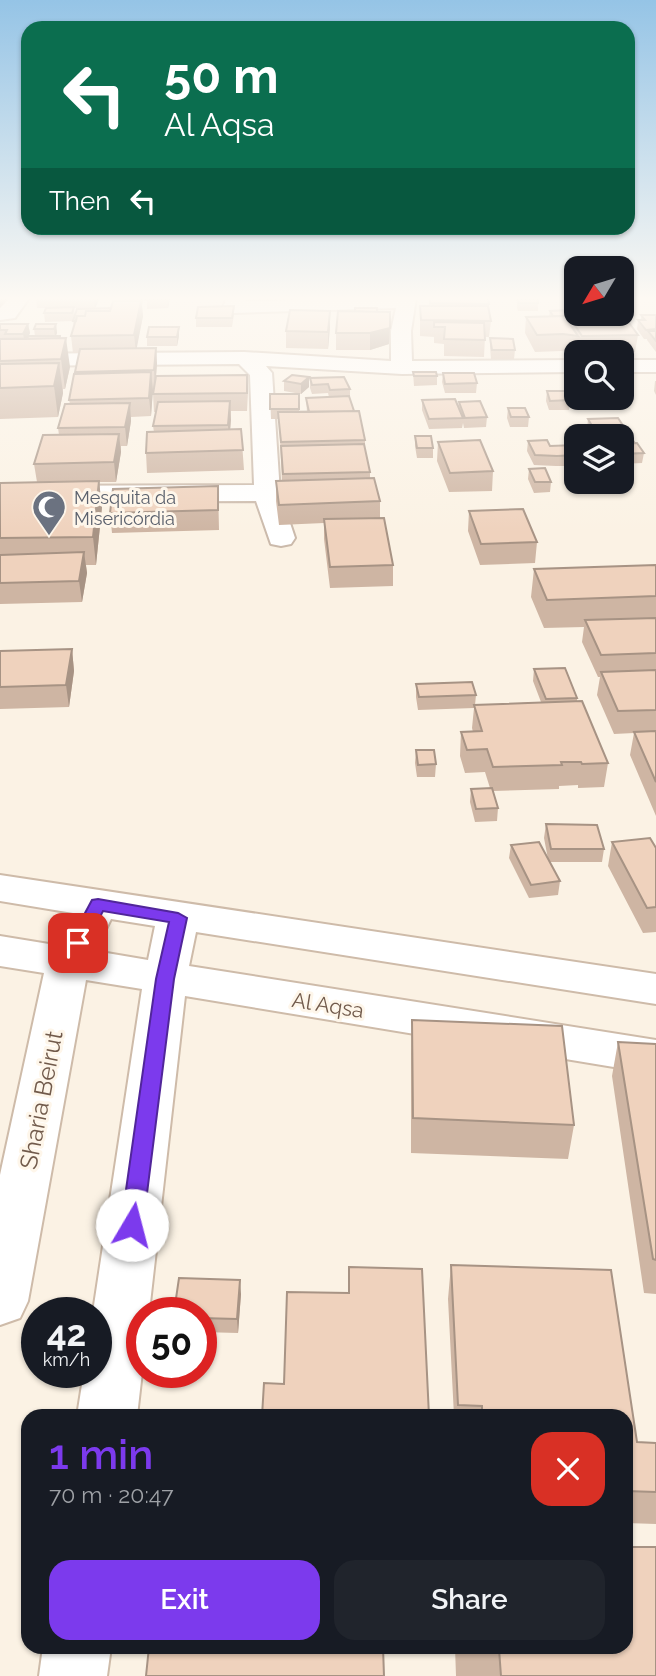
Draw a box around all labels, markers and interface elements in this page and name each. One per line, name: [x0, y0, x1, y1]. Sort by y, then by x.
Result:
text: 50 m: [164, 47, 279, 104]
icon: left: [49, 49, 140, 140]
text: Al Aqsa: [164, 106, 274, 143]
icon: left: [124, 182, 162, 220]
text: Then: [49, 186, 110, 216]
north arrow: [564, 256, 634, 326]
map controls: [564, 256, 634, 494]
button: search: [564, 340, 634, 410]
button: layers: [564, 424, 634, 494]
place label: Mesquita da Misericórdia: [74, 487, 176, 529]
mosque icon: Mesquita da Misericórdia: [30, 488, 68, 537]
pin: [48, 913, 108, 973]
icon: arrive: [59, 924, 97, 962]
street label: Al Aqsa: [290, 987, 366, 1023]
street label: Sharia Beirut: [13, 1028, 69, 1172]
position arrow: [95, 1188, 169, 1262]
speed limit sign: 50: [126, 1297, 217, 1388]
text: 42: [47, 1313, 86, 1354]
text: km/h: [43, 1349, 90, 1370]
text: 1 min: [49, 1430, 153, 1479]
button: close: [531, 1432, 605, 1506]
text: 70 m · 20:47: [49, 1481, 174, 1508]
button: Exit: [49, 1560, 320, 1640]
button: Share: [334, 1560, 605, 1640]

